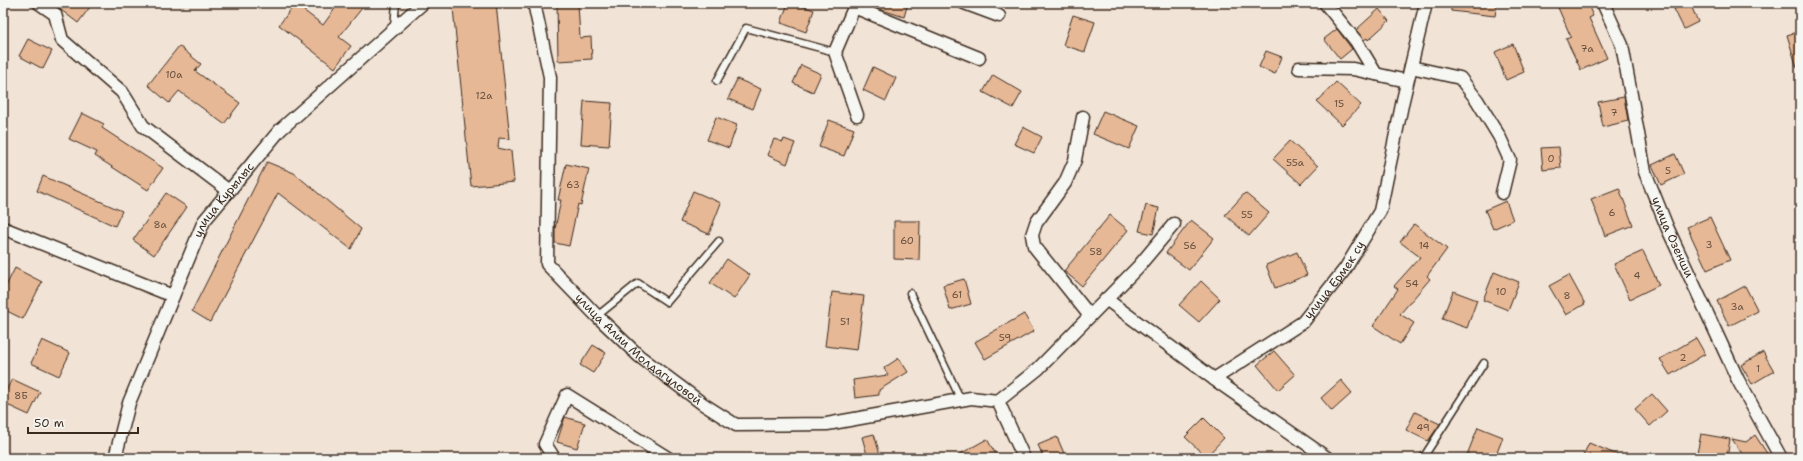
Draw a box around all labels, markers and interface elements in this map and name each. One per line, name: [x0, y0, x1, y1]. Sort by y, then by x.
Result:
house number: 7а: [1580, 42, 1594, 55]
house number: 10а: [165, 68, 183, 81]
house number: 12а: [476, 89, 493, 102]
house number: 15: [1334, 97, 1344, 110]
house number: 7: [1611, 106, 1618, 119]
house number: 0: [1548, 152, 1555, 165]
house number: 55а: [1286, 156, 1305, 169]
street label: улица Курылыс: [190, 159, 258, 240]
house number: 5: [1665, 164, 1671, 177]
house number: 63: [566, 178, 580, 191]
street label: улица Озенши: [1648, 194, 1698, 281]
house number: 6: [1609, 206, 1616, 219]
house number: 55: [1241, 208, 1253, 221]
house number: 8а: [153, 218, 167, 231]
house number: 60: [900, 234, 914, 247]
street label: улица Ермек су: [1300, 238, 1368, 322]
house number: 3: [1706, 238, 1713, 251]
house number: 56: [1184, 239, 1196, 252]
house number: 14: [1419, 239, 1429, 252]
house number: 58: [1090, 245, 1102, 258]
house number: 4: [1634, 269, 1641, 282]
house number: 54: [1406, 277, 1418, 290]
house number: 10: [1496, 285, 1506, 298]
house number: 61: [952, 288, 962, 301]
house number: 8: [1564, 289, 1571, 302]
street label: улица Алии Молдагуловой: [571, 290, 705, 409]
house number: 3а: [1730, 300, 1744, 313]
house number: 51: [840, 315, 850, 328]
house number: 59: [999, 331, 1011, 344]
house number: 2: [1680, 351, 1687, 364]
house number: 1: [1756, 362, 1760, 375]
house number: 8Б: [14, 389, 28, 402]
scale bar: [28, 409, 138, 435]
text: 50 m: [34, 415, 64, 431]
house number: 49: [1416, 421, 1430, 434]

